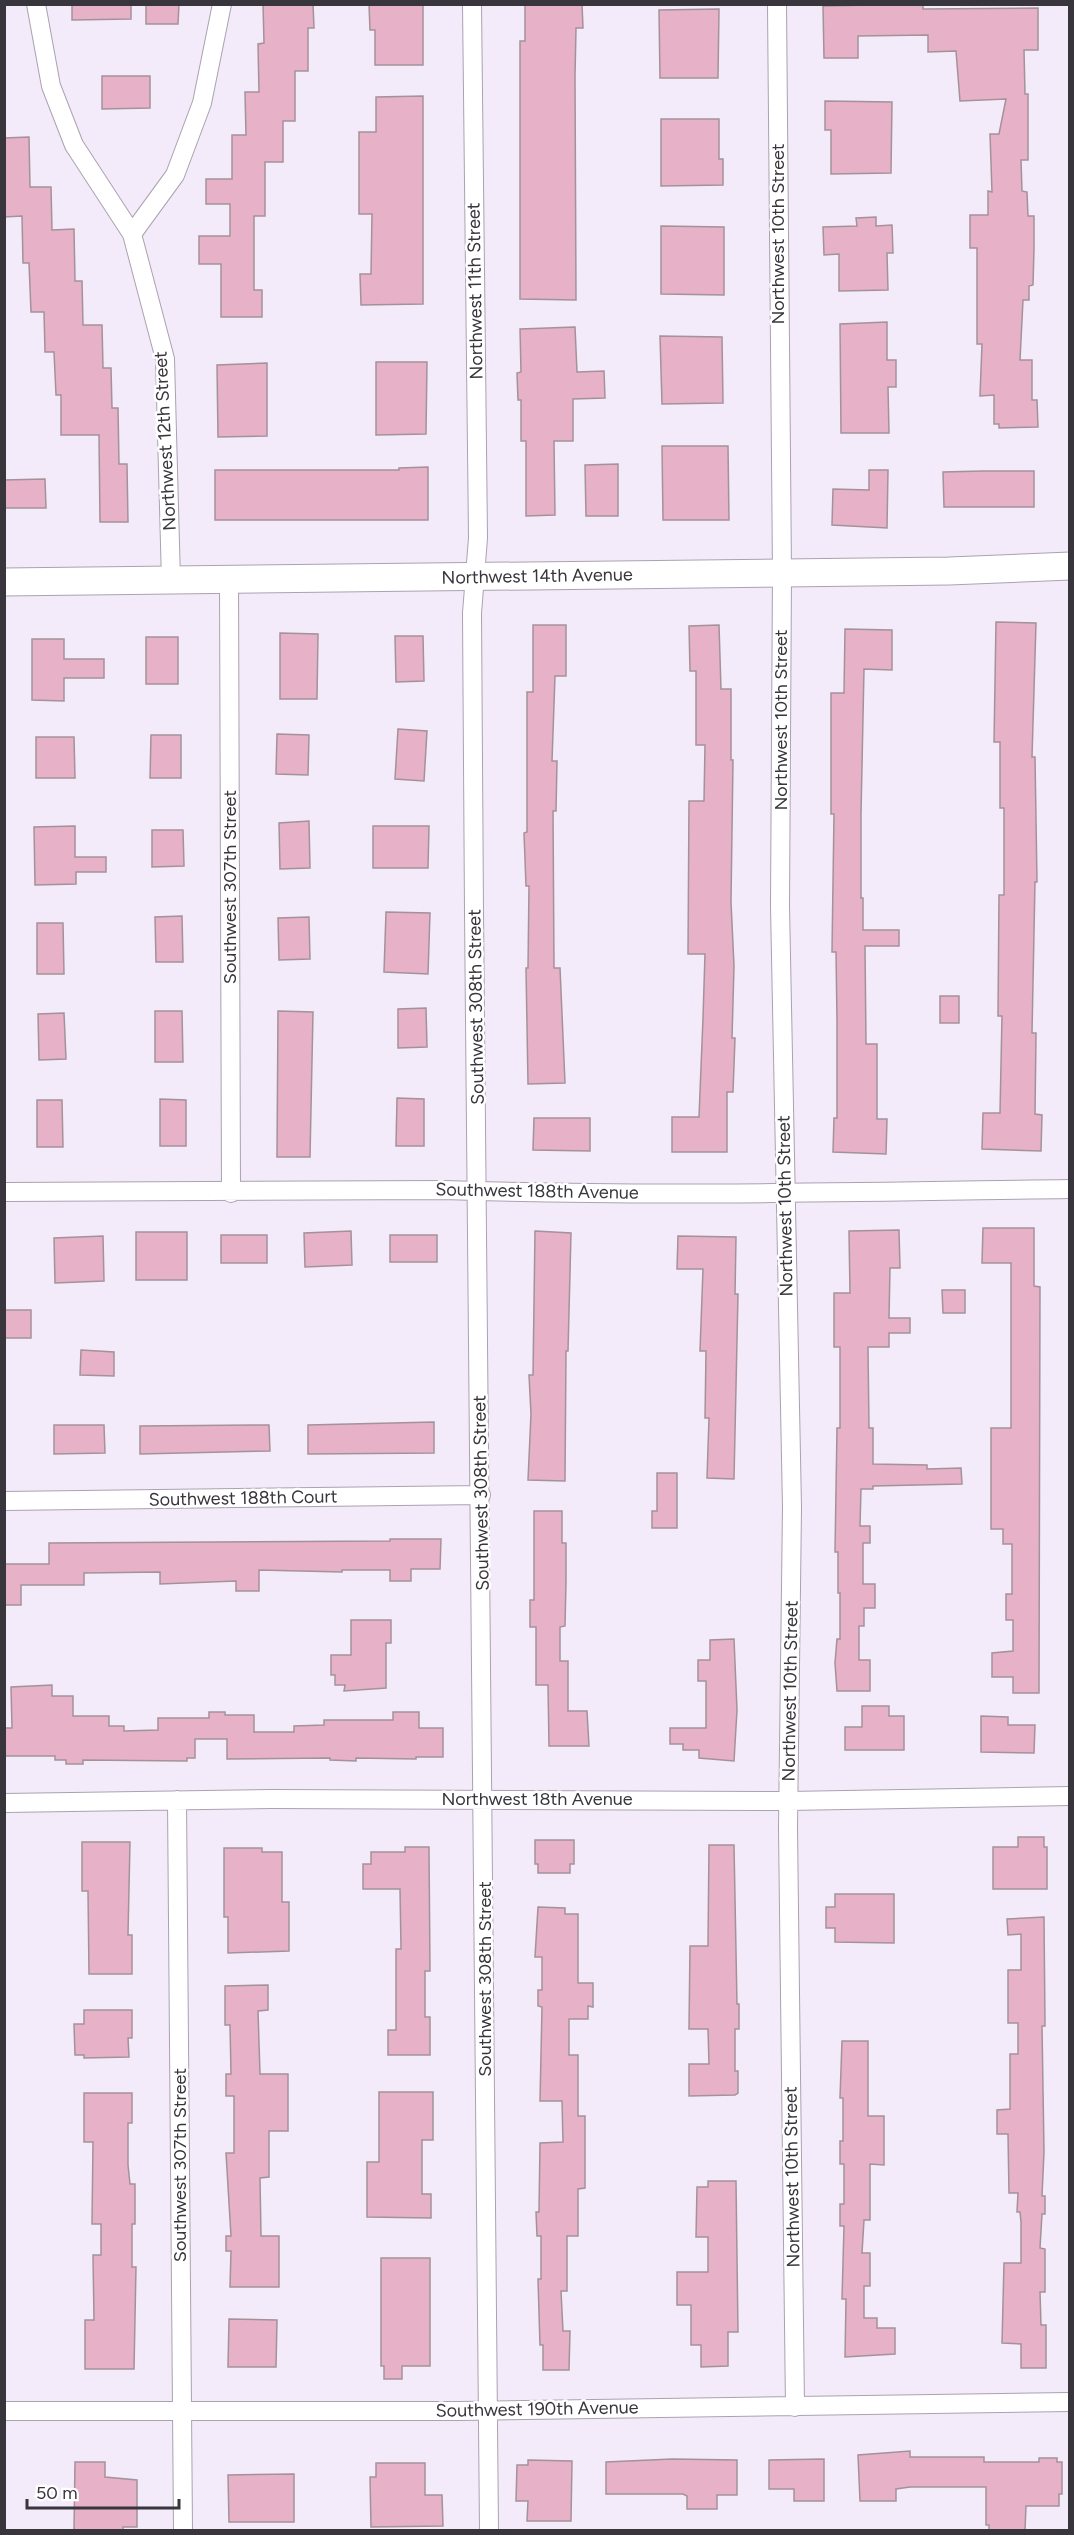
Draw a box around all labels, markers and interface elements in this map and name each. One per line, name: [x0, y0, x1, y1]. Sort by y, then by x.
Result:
street label: Northwest 10th Street: [767, 143, 789, 325]
street label: Northwest 11th Street: [462, 202, 488, 380]
street label: Northwest 12th Street: [149, 350, 181, 531]
street label: Northwest 14th Avenue: [441, 563, 633, 589]
street label: Northwest 10th Street: [770, 629, 792, 811]
street label: Southwest 307th Street: [219, 790, 241, 984]
street label: Southwest 308th Street: [463, 909, 489, 1105]
street label: Northwest 10th Street: [772, 1115, 798, 1297]
street label: Southwest 188th Avenue: [435, 1178, 639, 1204]
street label: Southwest 308th Street: [468, 1395, 494, 1591]
street label: Southwest 188th Court: [148, 1485, 338, 1511]
street label: Northwest 10th Street: [777, 1600, 803, 1782]
street label: Northwest 18th Avenue: [441, 1788, 633, 1810]
street label: Southwest 308th Street: [474, 1881, 496, 2077]
street label: Southwest 307th Street: [169, 2068, 191, 2262]
street label: Northwest 10th Street: [779, 2086, 805, 2268]
street label: Southwest 190th Avenue: [435, 2396, 639, 2422]
scale bar: [27, 2472, 178, 2510]
text: 50 m: [36, 2482, 78, 2504]

